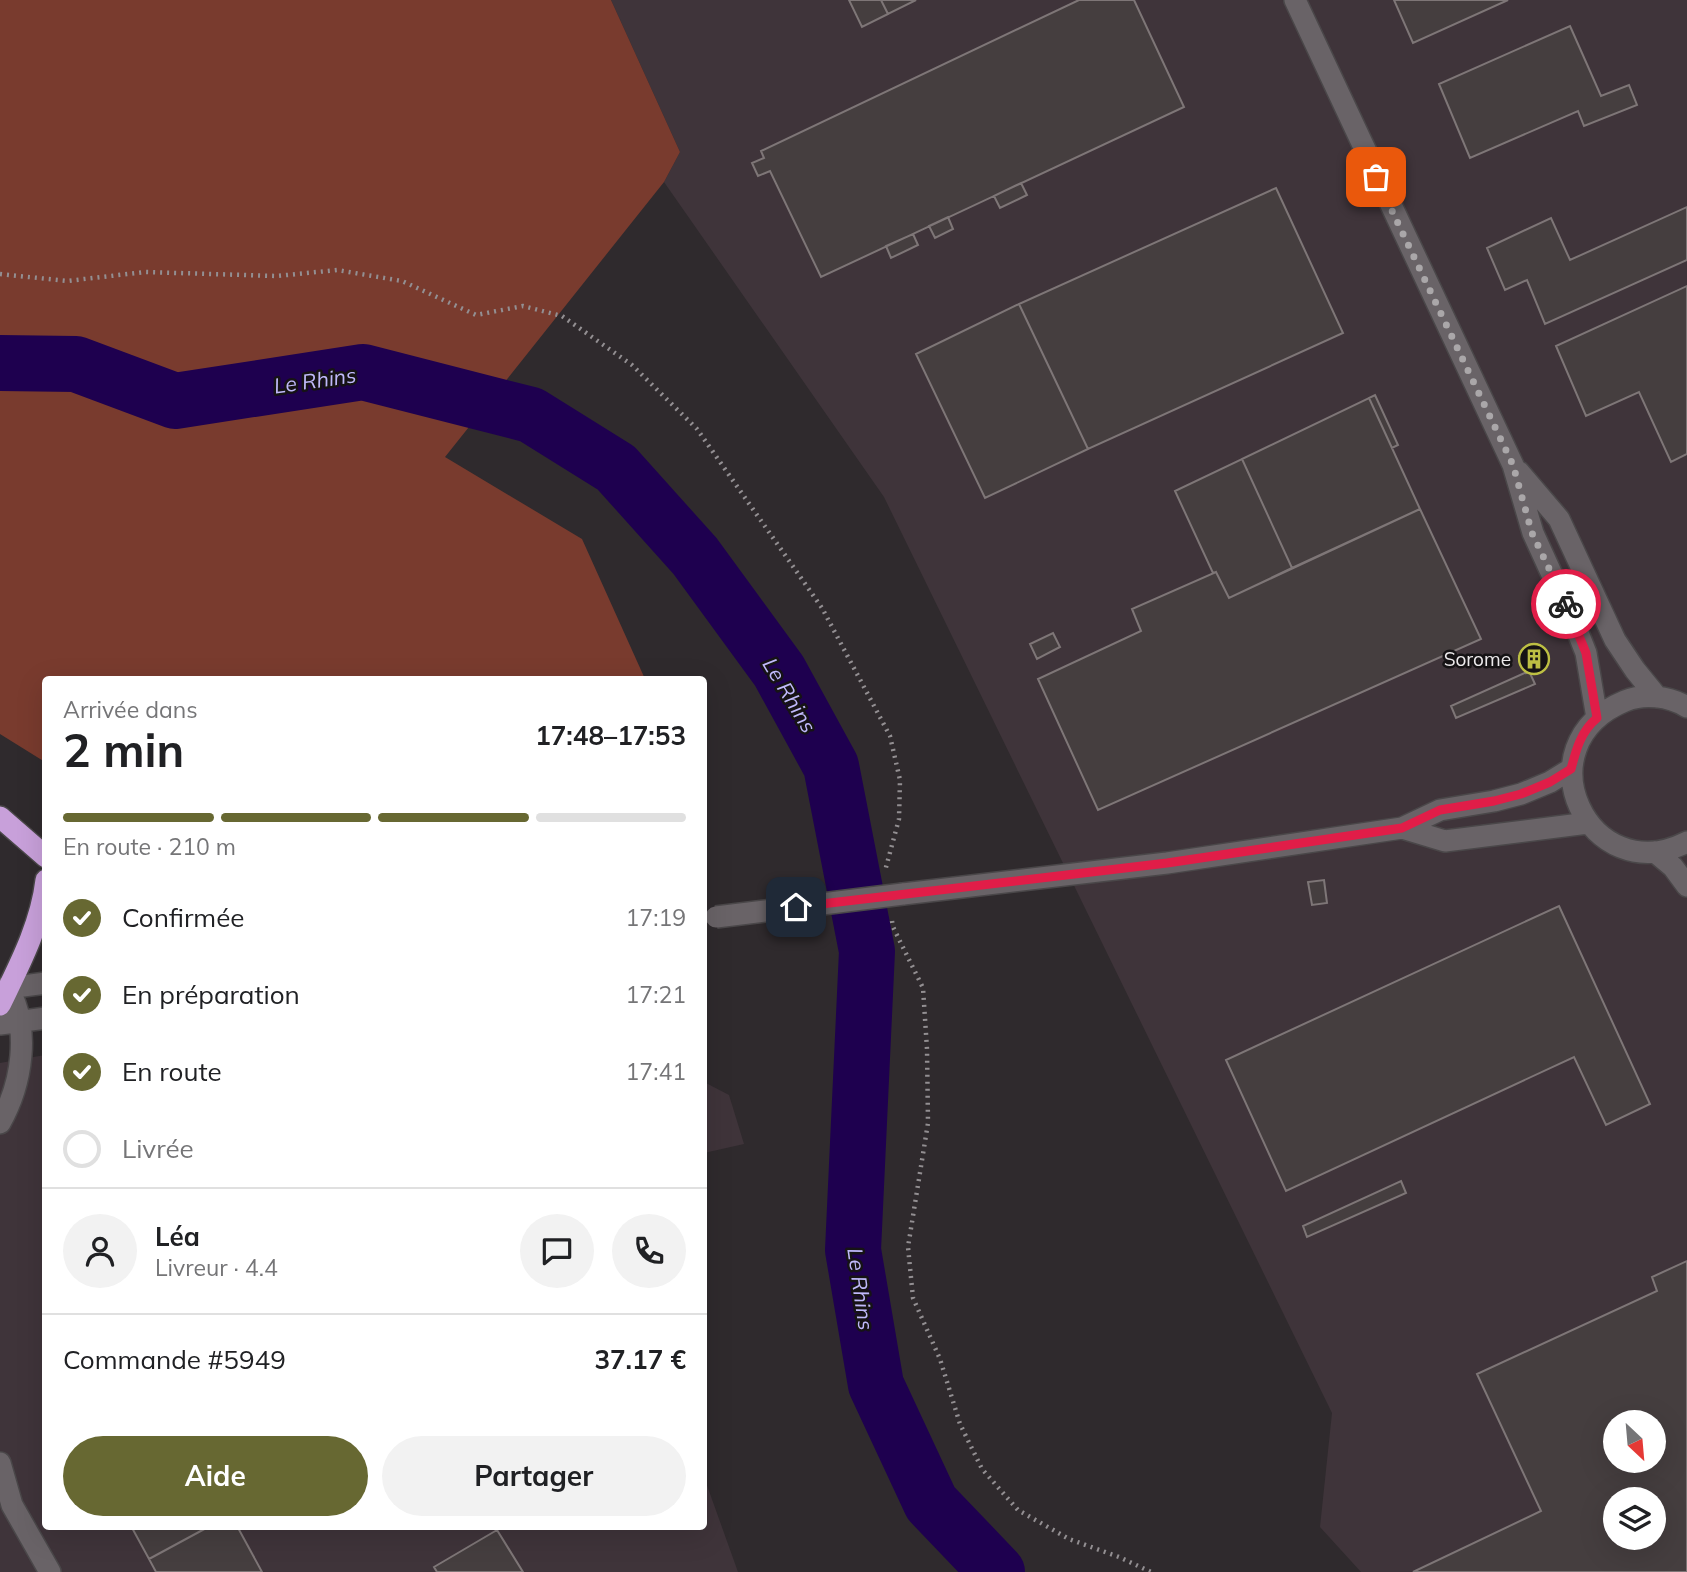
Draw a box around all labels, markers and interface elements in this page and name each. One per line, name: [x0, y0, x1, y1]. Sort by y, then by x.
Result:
pin: [1346, 147, 1406, 207]
icon: bag: [1357, 158, 1395, 196]
water label: Le Rhins: [272, 361, 358, 399]
courier: [1531, 569, 1601, 639]
icon: bike: [1547, 585, 1585, 623]
building icon: Sorome: [1517, 642, 1551, 676]
place label: Sorome: [1444, 647, 1511, 671]
water label: Le Rhins: [758, 653, 822, 737]
text: Arrivée dans: [63, 695, 198, 724]
text: 17:48–17:53: [535, 719, 686, 752]
text: 2 min: [63, 721, 184, 779]
text: En route · 210 m: [63, 832, 236, 861]
pin: [766, 877, 826, 937]
icon: home: [777, 888, 815, 926]
icon: check: [63, 899, 101, 937]
text: Confirmée: [122, 901, 244, 934]
text: 17:19: [626, 903, 686, 932]
icon: check: [63, 976, 101, 1014]
text: En préparation: [122, 978, 300, 1011]
text: 17:21: [626, 980, 686, 1009]
icon: check: [63, 1053, 101, 1091]
text: En route: [122, 1055, 222, 1088]
text: 17:41: [626, 1057, 686, 1086]
text: Livrée: [122, 1132, 194, 1165]
button: person: [63, 1214, 137, 1288]
button: chat: [520, 1214, 594, 1288]
button: phone: [612, 1214, 686, 1288]
text: Léa: [155, 1220, 200, 1253]
water label: Le Rhins: [842, 1246, 880, 1332]
text: Livreur · 4.4: [155, 1253, 278, 1282]
text: Commande #5949: [63, 1343, 286, 1376]
text: 37.17 €: [594, 1343, 686, 1376]
north arrow: [1603, 1410, 1666, 1474]
map controls: [1603, 1410, 1666, 1550]
button: Aide: [63, 1436, 368, 1516]
button: Partager: [382, 1436, 686, 1516]
button: layers: [1603, 1487, 1666, 1550]

